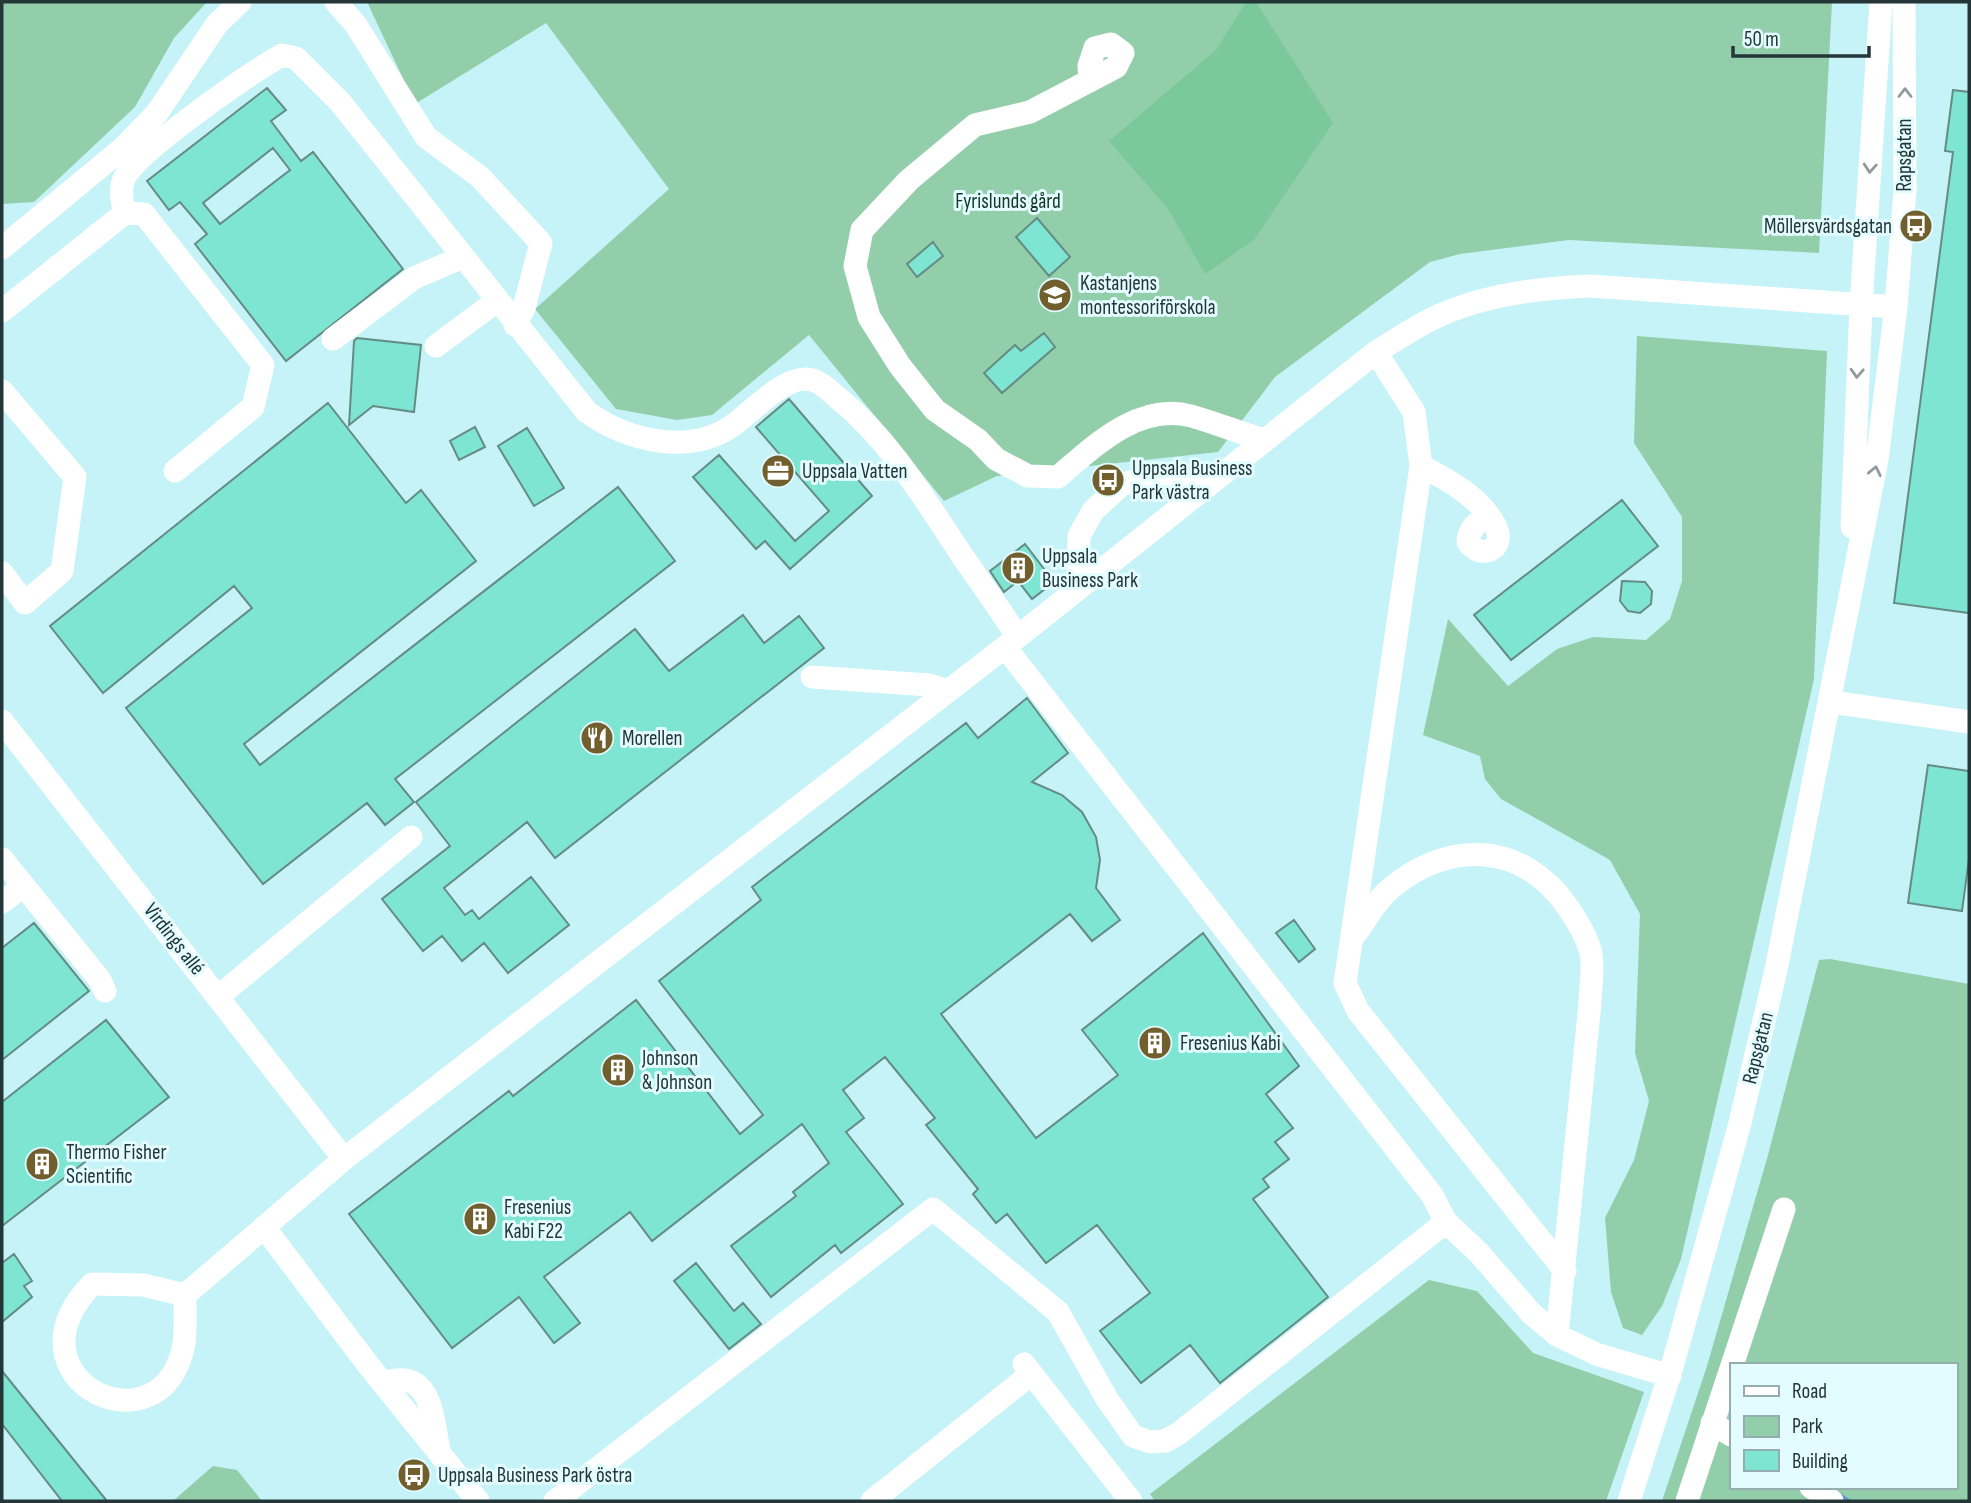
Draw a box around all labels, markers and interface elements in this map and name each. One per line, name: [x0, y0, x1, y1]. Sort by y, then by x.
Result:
scale bar: [1733, 14, 1870, 58]
text: 50 m: [1744, 27, 1779, 52]
one-way arrow: [1897, 87, 1913, 97]
street label: Rapsgatan: [1892, 118, 1917, 192]
one-way arrow: [1863, 162, 1878, 173]
park label: Fyrislunds gård: [955, 189, 1061, 214]
bus stop icon: Möllersvärdsgatan: [1897, 207, 1935, 245]
place label: Möllersvärdsgatan: [1764, 214, 1892, 239]
place label: Kastanjens montessoriförskola: [1080, 271, 1215, 320]
school or university icon: Kastanjens montessoriförskola: [1036, 276, 1074, 314]
one-way arrow: [1850, 368, 1865, 379]
office icon: Uppsala Vatten: [759, 452, 797, 490]
place label: Uppsala Business Park västra: [1132, 456, 1253, 505]
place label: Uppsala Vatten: [802, 459, 908, 484]
bus stop icon: Uppsala Business Park västra: [1089, 461, 1127, 499]
one-way arrow: [1866, 465, 1881, 477]
place label: Uppsala Business Park: [1042, 544, 1138, 593]
building icon: Uppsala Business Park: [999, 549, 1037, 587]
restaurant icon: Morellen: [578, 719, 616, 757]
place label: Morellen: [622, 726, 683, 751]
street label: Virdings allé: [138, 898, 210, 980]
street label: Rapsgatan: [1737, 1009, 1779, 1087]
building icon: Fresenius Kabi: [1136, 1024, 1174, 1062]
place label: Fresenius Kabi: [1180, 1031, 1281, 1056]
place label: Johnson & Johnson: [641, 1046, 712, 1095]
building icon: Johnson & Johnson: [599, 1051, 637, 1089]
place label: Thermo Fisher Scientific: [66, 1140, 167, 1189]
building icon: Thermo Fisher Scientific: [23, 1145, 61, 1183]
place label: Fresenius Kabi F22: [504, 1195, 571, 1244]
building icon: Fresenius Kabi F22: [461, 1200, 499, 1238]
legend: [1730, 1363, 1957, 1489]
text: Road: [1792, 1379, 1827, 1404]
text: Park: [1792, 1414, 1823, 1439]
text: Building: [1792, 1449, 1848, 1474]
bus stop icon: Uppsala Business Park östra: [395, 1456, 433, 1494]
place label: Uppsala Business Park östra: [438, 1463, 632, 1488]

